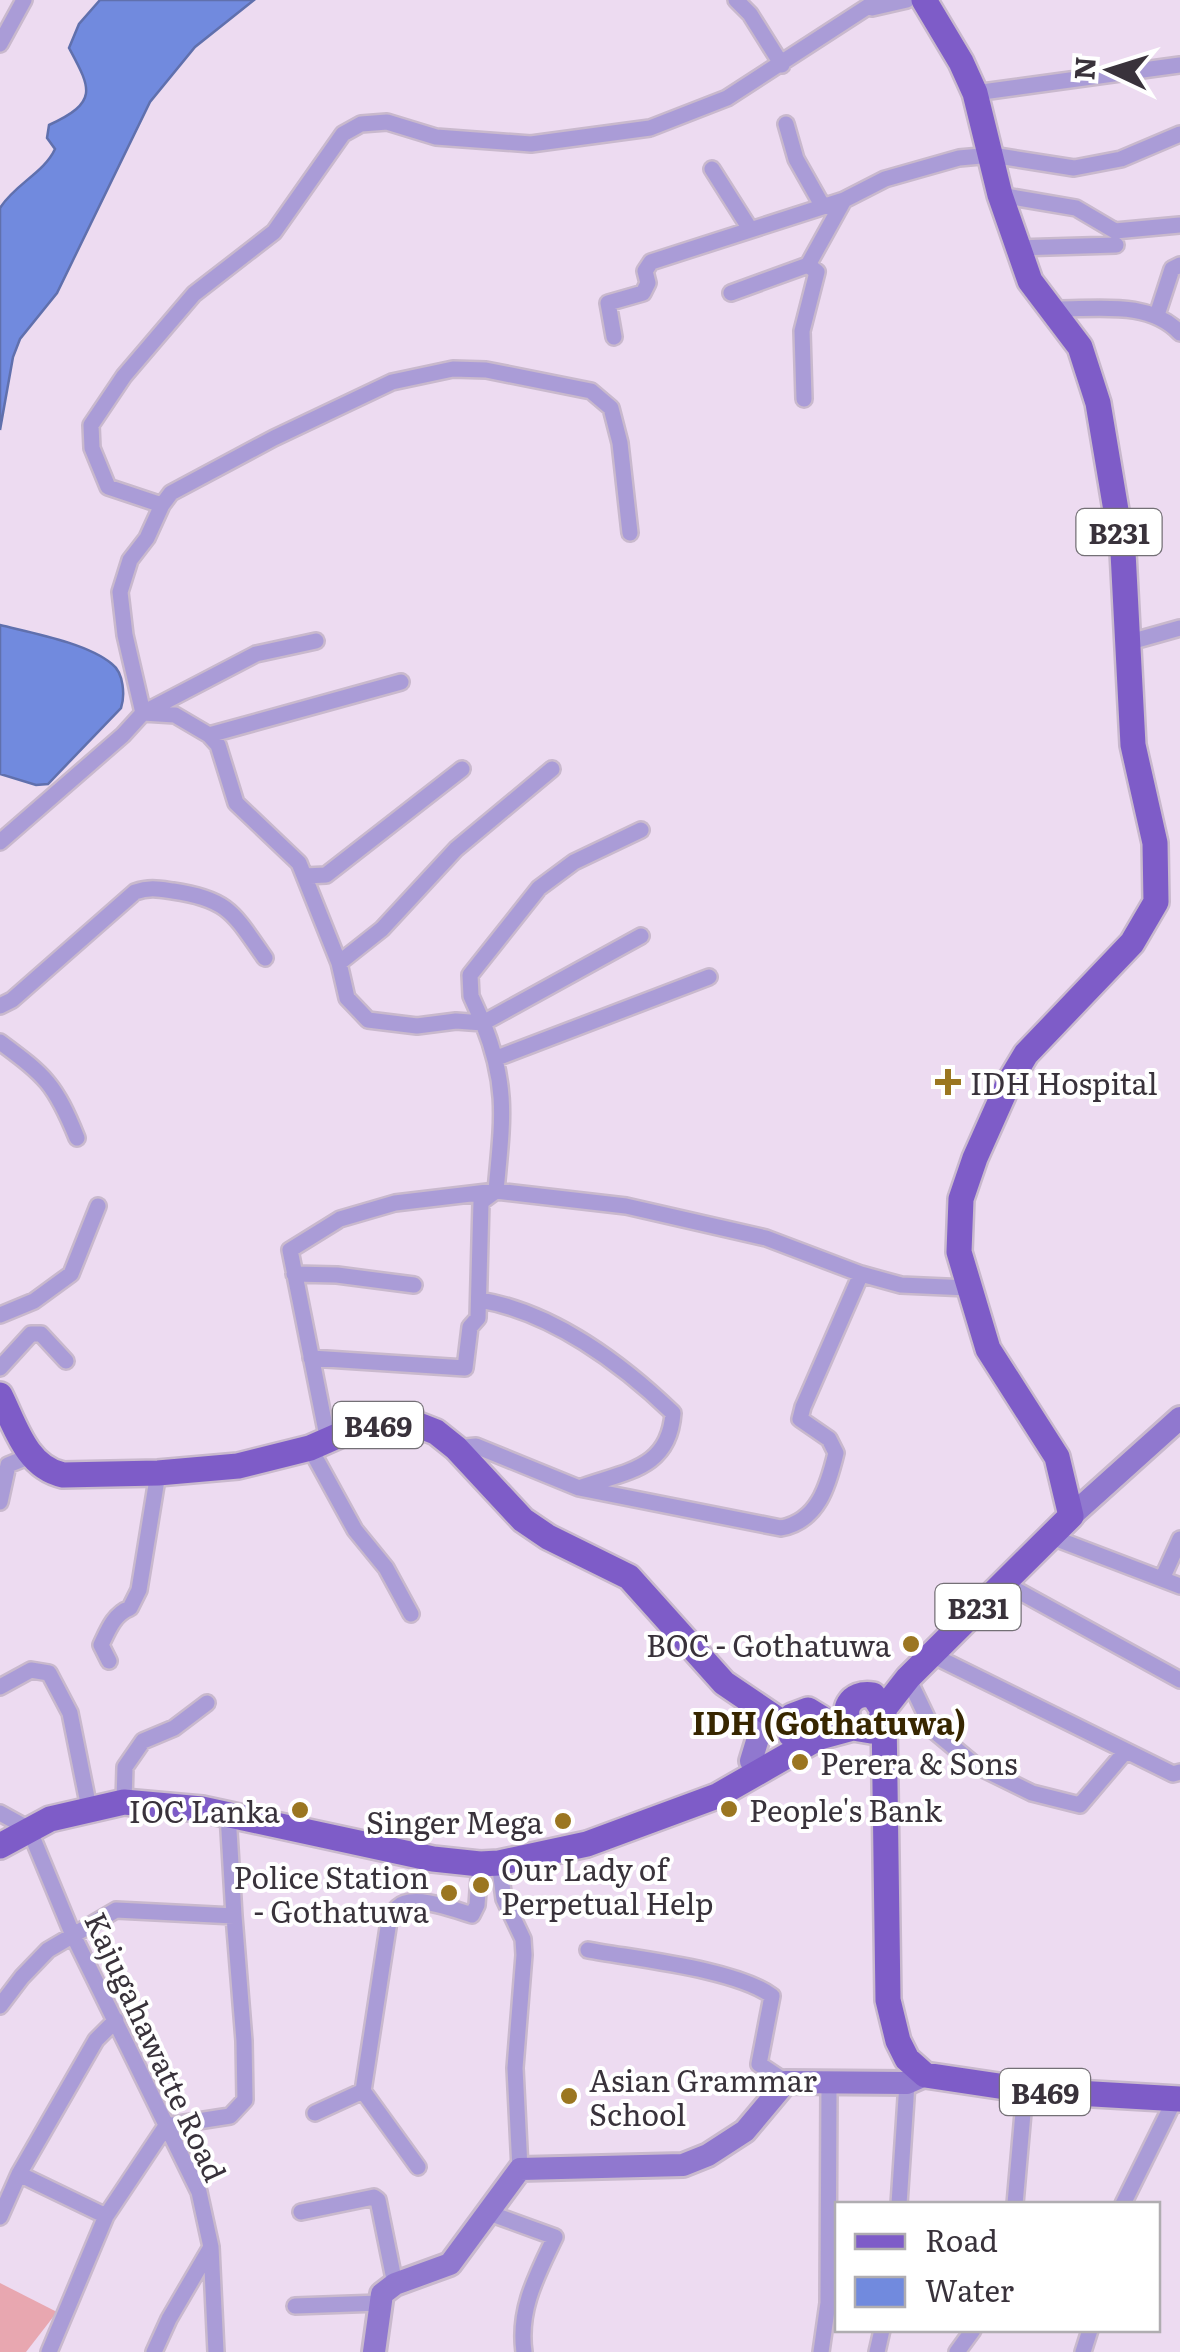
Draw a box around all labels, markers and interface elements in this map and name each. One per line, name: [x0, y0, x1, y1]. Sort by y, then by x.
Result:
north arrow: [1060, 20, 1160, 120]
text: N: [1061, 55, 1105, 81]
road number: B231: [1076, 509, 1162, 555]
place label: IDH Hospital: [970, 1060, 1158, 1104]
marker: IDH Hospital: [935, 1069, 961, 1095]
road number: B469: [333, 1402, 423, 1448]
road number: B231: [936, 1584, 1020, 1630]
place label: BOC - Gothatuwa: [646, 1622, 892, 1666]
marker: BOC - Gothatuwa: [900, 1633, 922, 1655]
district label: IDH (Gothatuwa): [692, 1697, 966, 1745]
place label: Perera & Sons: [820, 1740, 1018, 1784]
marker: Perera & Sons: [789, 1751, 811, 1773]
place label: People's Bank: [749, 1787, 943, 1831]
place label: IOC Lanka: [129, 1788, 281, 1832]
marker: People's Bank: [718, 1798, 740, 1820]
marker: IOC Lanka: [289, 1799, 311, 1821]
place label: Singer Mega: [366, 1799, 544, 1843]
marker: Singer Mega: [552, 1810, 574, 1832]
place label: Our Lady of Perpetual Help: [501, 1846, 714, 1924]
place label: Police Station - Gothatuwa: [233, 1854, 430, 1932]
marker: Our Lady of Perpetual Help: [470, 1874, 492, 1896]
marker: Police Station - Gothatuwa: [438, 1882, 460, 1904]
street label: Kajugahawatte Road: [75, 1904, 239, 2188]
place label: Asian Grammar School: [589, 2057, 817, 2135]
road number: B469: [1000, 2069, 1090, 2115]
marker: Asian Grammar School: [558, 2085, 580, 2107]
legend: [835, 2202, 1160, 2332]
text: Road: [925, 2217, 998, 2261]
text: Water: [925, 2267, 1014, 2311]

